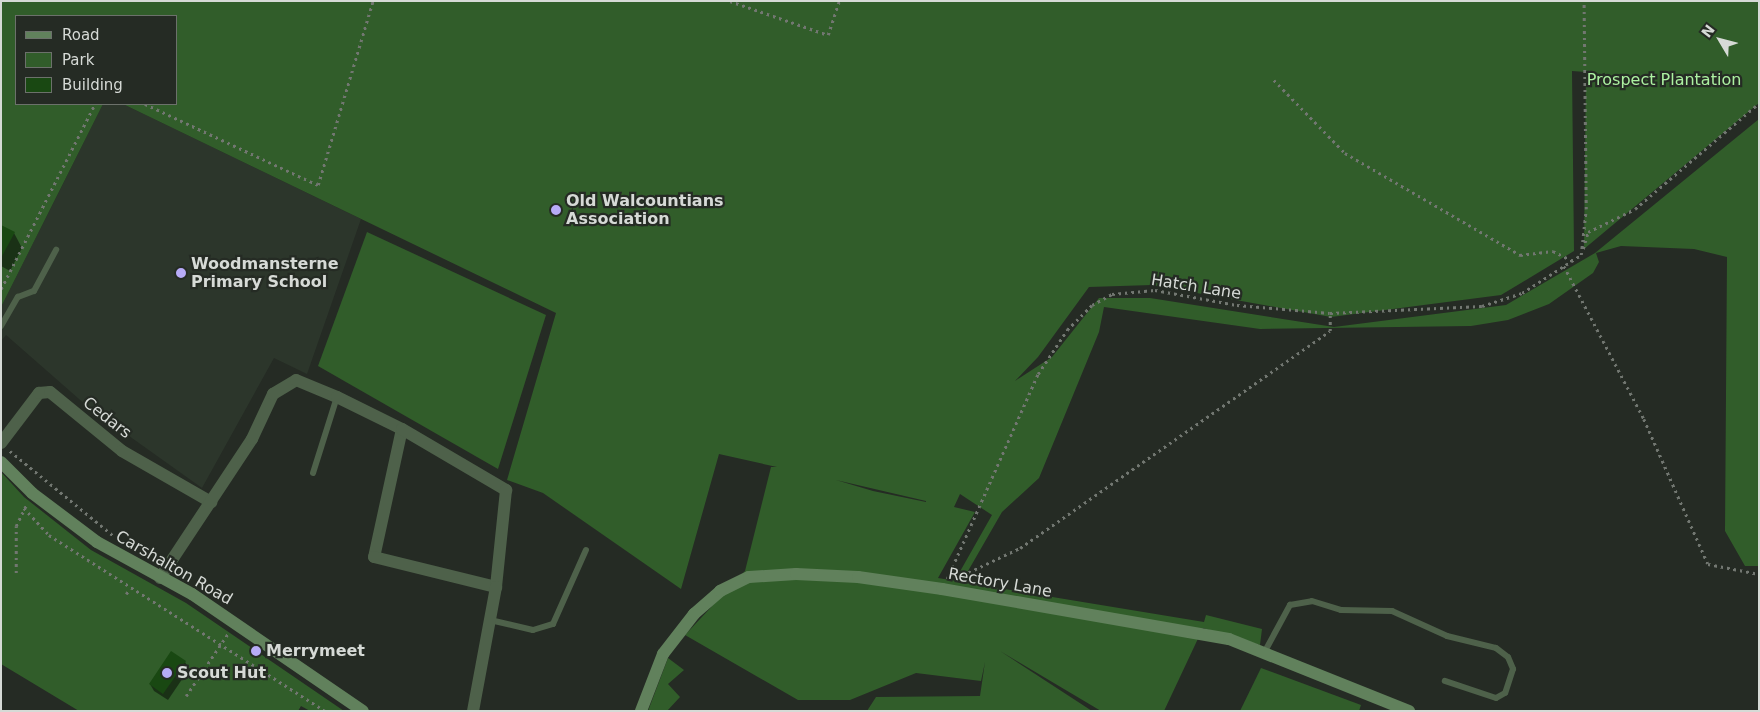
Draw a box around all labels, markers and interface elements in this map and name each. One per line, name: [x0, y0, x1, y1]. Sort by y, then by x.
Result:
legend: [15, 15, 178, 105]
north arrow: [1695, 15, 1745, 65]
text: N: [1698, 21, 1718, 40]
text: Road: [62, 26, 100, 44]
text: Park: [62, 51, 94, 69]
park label: Prospect Plantation: [1587, 70, 1741, 90]
text: Building: [62, 76, 123, 94]
place label: Old Walcountians Association: [566, 191, 724, 229]
marker: Old Walcountians Association: [550, 204, 562, 216]
place label: Woodmansterne Primary School: [191, 254, 339, 292]
marker: Woodmansterne Primary School: [175, 267, 187, 279]
street label: Hatch Lane: [1150, 270, 1242, 304]
street label: Cedars: [79, 393, 135, 443]
street label: Carshalton Road: [112, 527, 236, 609]
street label: Rectory Lane: [947, 564, 1053, 602]
place label: Merrymeet: [266, 641, 365, 661]
marker: Merrymeet: [250, 645, 262, 657]
place label: Scout Hut: [177, 663, 266, 683]
marker: Scout Hut: [161, 667, 173, 679]

